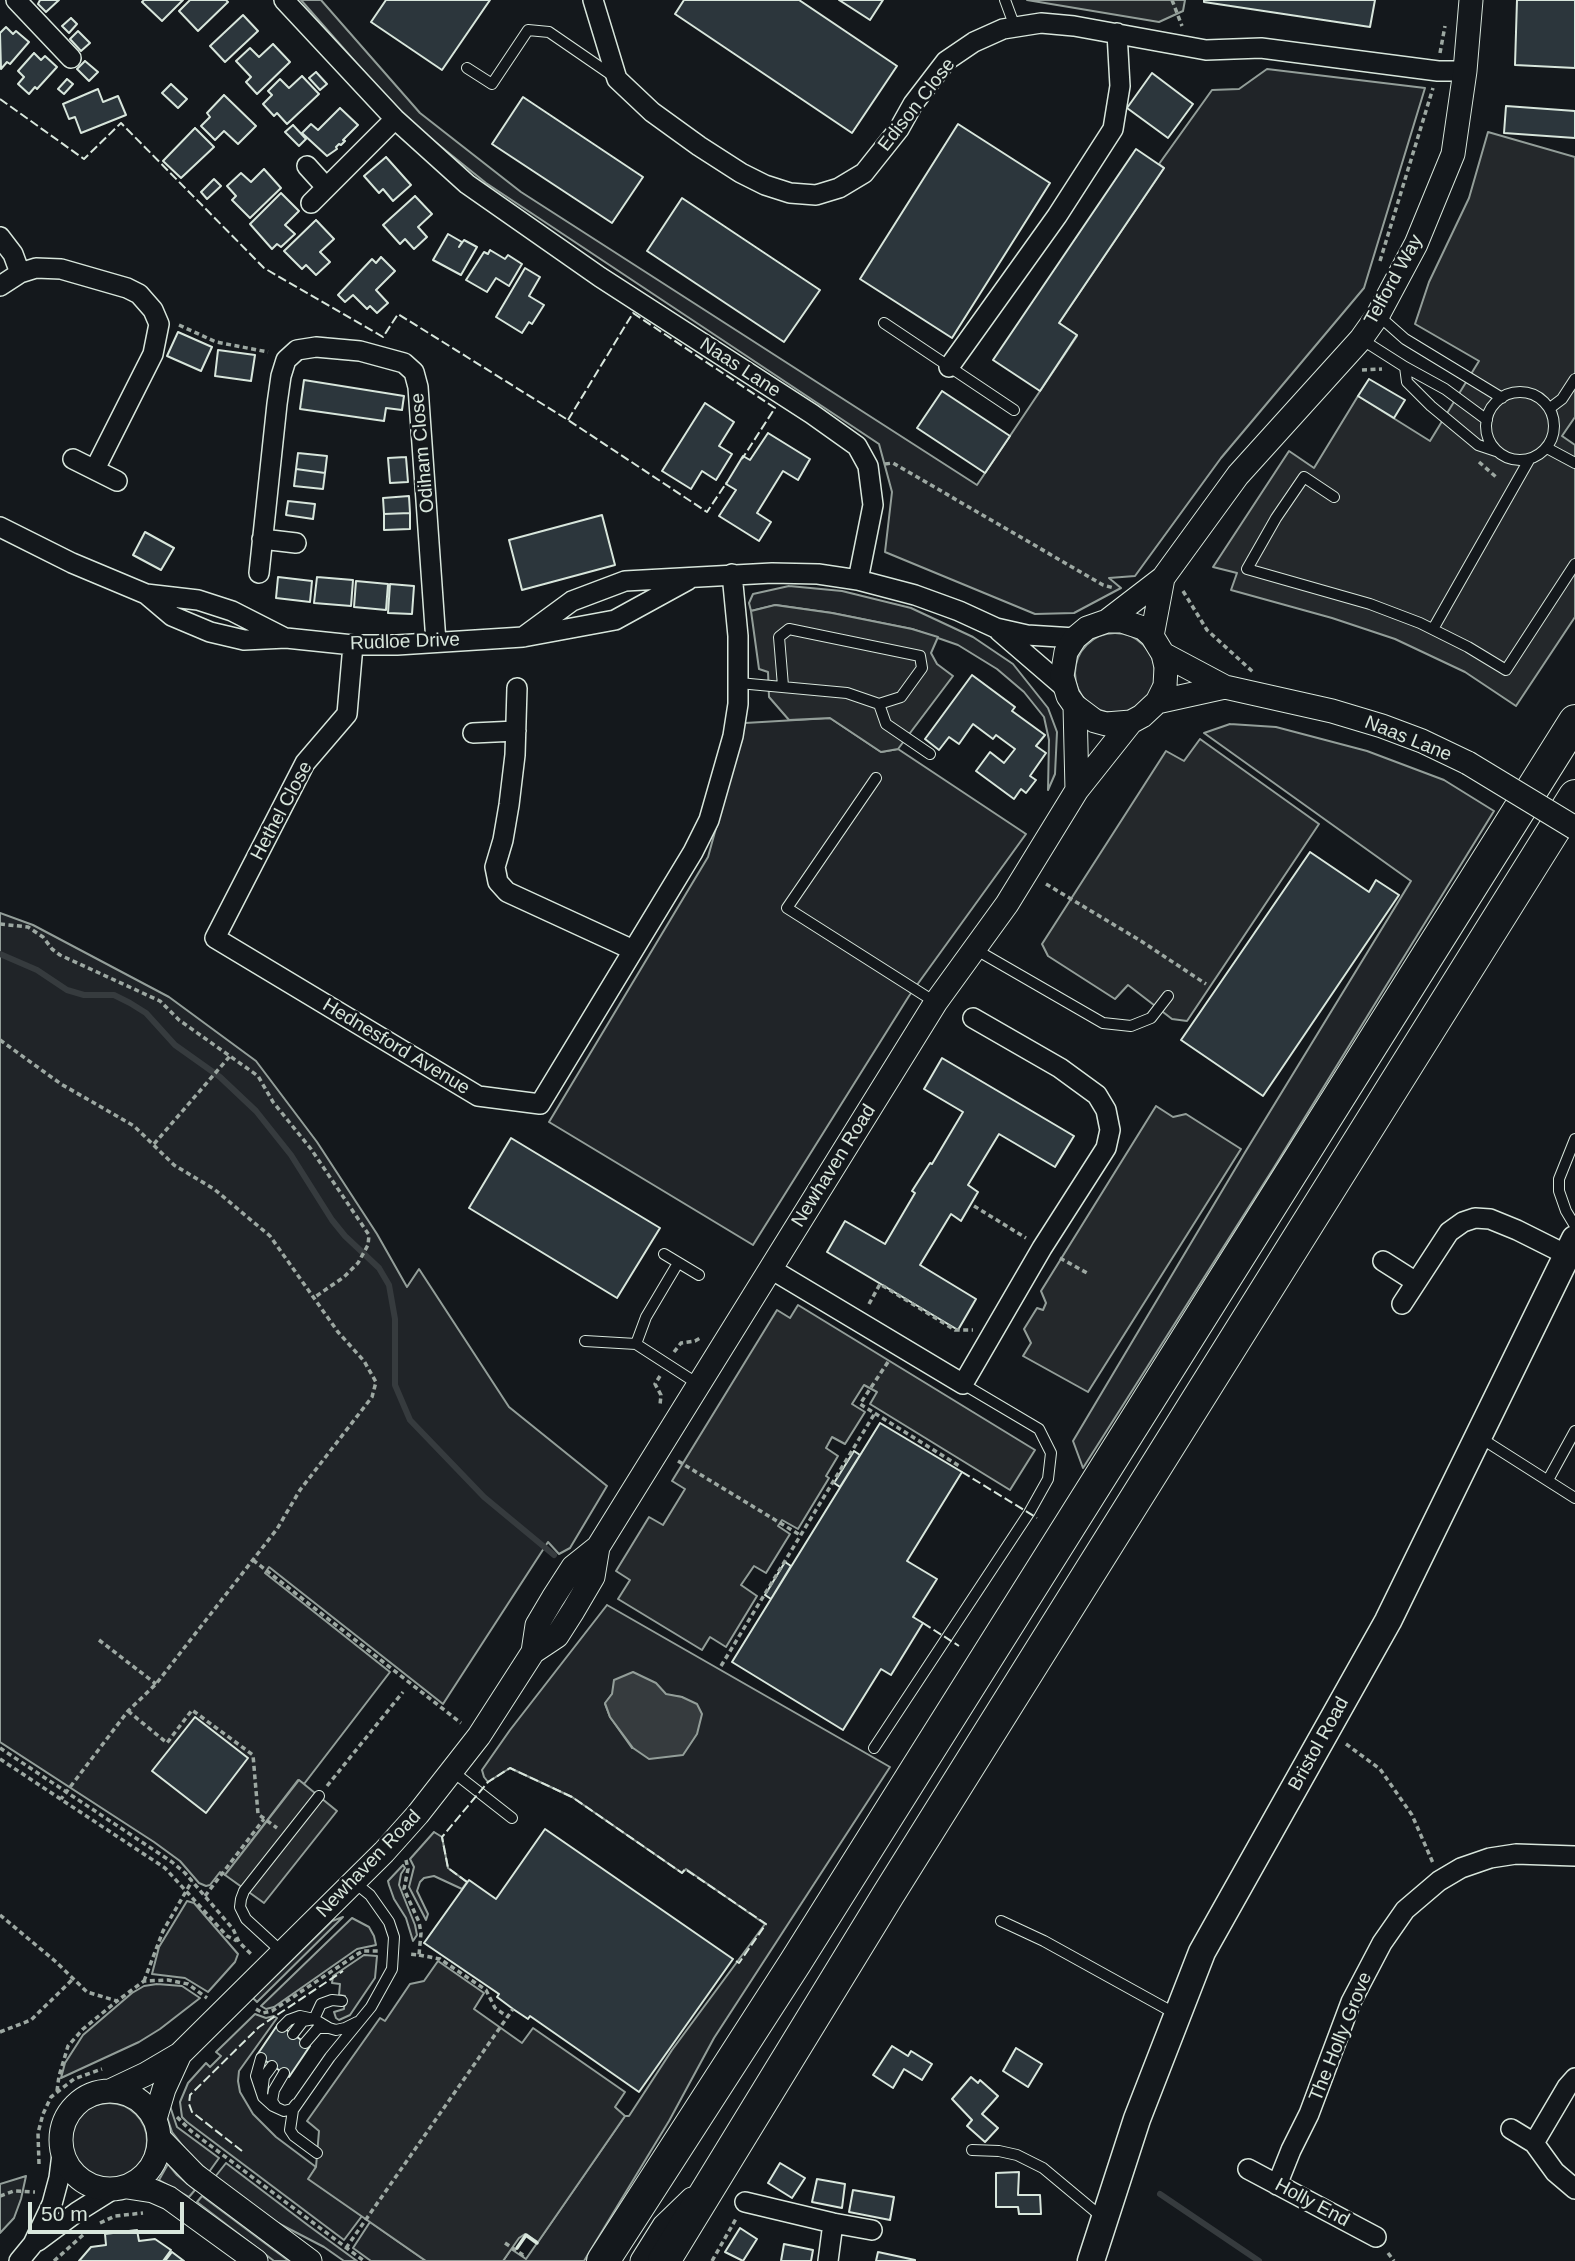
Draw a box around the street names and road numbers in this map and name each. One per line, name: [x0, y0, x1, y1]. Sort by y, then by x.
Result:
street label: Edison Close: [874, 54, 960, 156]
street label: Telford Way: [1360, 231, 1428, 329]
street label: Naas Lane: [695, 333, 785, 403]
street label: Odiham Close: [406, 392, 440, 514]
street label: Rudloe Drive: [350, 629, 460, 655]
street label: Naas Lane: [1361, 711, 1455, 767]
street label: Hethel Close: [246, 758, 318, 864]
street label: Hednesford Avenue: [318, 994, 474, 1100]
street label: Newhaven Road: [787, 1100, 881, 1232]
street label: Bristol Road: [1284, 1693, 1354, 1795]
street label: Newhaven Road: [312, 1806, 426, 1922]
street label: The Holly Grove: [1305, 1969, 1377, 2105]
street label: Holly End: [1271, 2174, 1353, 2232]

